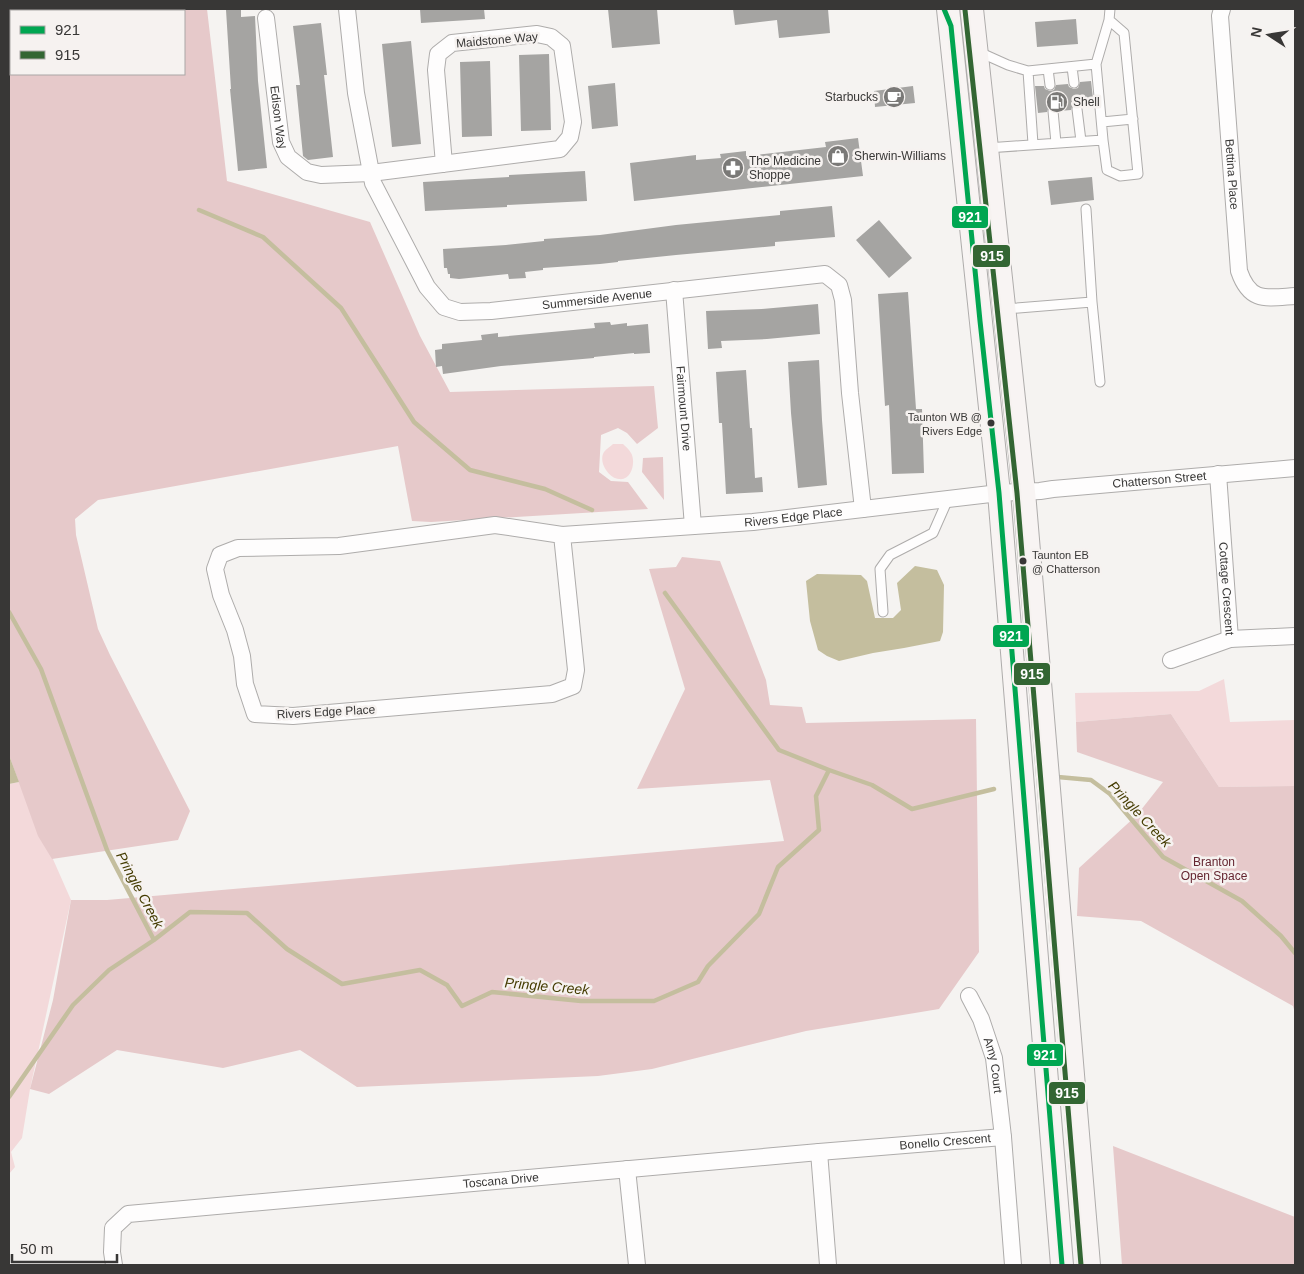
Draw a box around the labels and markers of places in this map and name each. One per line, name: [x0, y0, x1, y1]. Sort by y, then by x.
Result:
cafe icon: Starbucks: [882, 85, 906, 109]
place label: Starbucks: [825, 90, 878, 104]
fuel station icon: Shell: [1045, 90, 1069, 114]
place label: Shell: [1073, 95, 1100, 109]
shop icon: Sherwin-Williams: [826, 144, 850, 168]
place label: Sherwin-Williams: [854, 149, 946, 163]
place label: The Medicine Shoppe: [749, 154, 821, 182]
pharmacy icon: The Medicine Shoppe: [721, 156, 745, 180]
place label: Taunton WB @ Rivers Edge: [908, 411, 982, 437]
marker: Taunton WB @ Rivers Edge: [986, 418, 996, 428]
place label: Taunton EB @ Chatterson: [1032, 549, 1100, 575]
marker: Taunton EB @ Chatterson: [1018, 556, 1028, 566]

